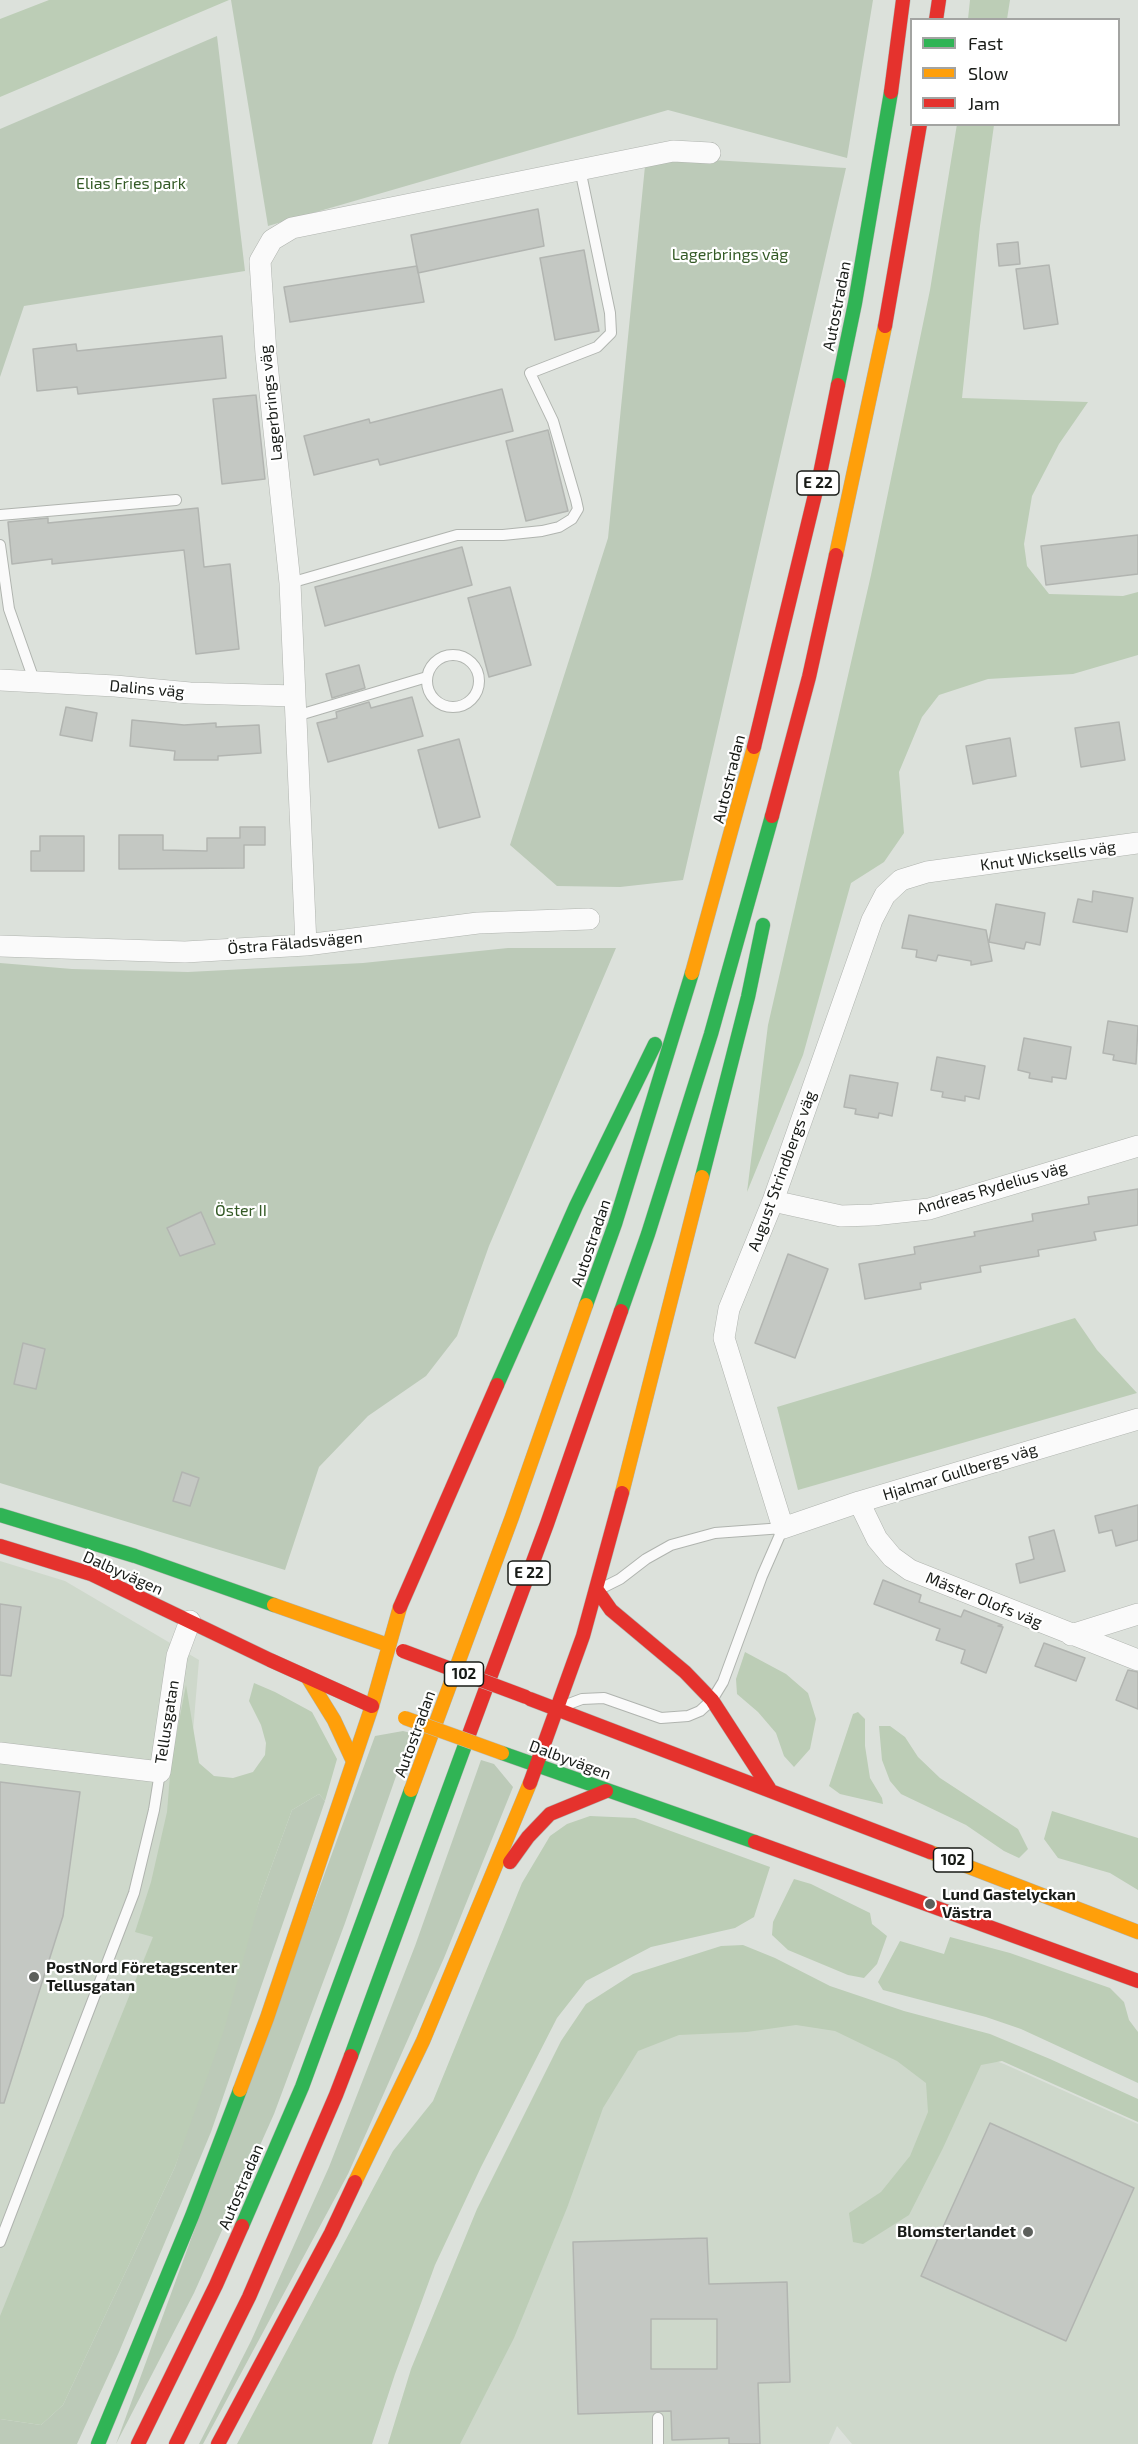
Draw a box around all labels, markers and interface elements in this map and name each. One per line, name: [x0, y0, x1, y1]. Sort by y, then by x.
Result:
legend: [910, 18, 1120, 126]
text: Fast: [968, 32, 1003, 54]
text: Slow: [968, 62, 1008, 84]
text: Jam: [968, 92, 1000, 114]
park label: Elias Fries park: [76, 174, 186, 194]
park label: Lagerbrings väg: [672, 245, 788, 265]
street label: Autostradan: [819, 260, 855, 352]
street label: Lagerbrings väg: [255, 344, 287, 462]
road number: E 22: [797, 471, 839, 495]
street label: Dalins väg: [109, 676, 185, 702]
street label: Autostradan: [709, 733, 749, 825]
street label: Knut Wicksells väg: [979, 837, 1117, 875]
street label: Östra Fäladsvägen: [227, 928, 363, 958]
street label: August Strindbergs väg: [744, 1088, 820, 1254]
street label: Andreas Rydelius väg: [915, 1157, 1069, 1219]
street label: Autostradan: [567, 1197, 615, 1289]
park label: Öster II: [215, 1201, 267, 1221]
street label: Hjalmar Gullbergs väg: [880, 1439, 1040, 1505]
street label: Dalbyvägen: [80, 1547, 166, 1599]
road number: E 22: [508, 1561, 550, 1585]
street label: Mäster Olofs väg: [923, 1568, 1045, 1632]
road number: 102: [444, 1662, 484, 1686]
street label: Tellusgatan: [151, 1679, 183, 1765]
street label: Autostradan: [390, 1688, 440, 1780]
street label: Dalbyvägen: [526, 1736, 614, 1784]
road number: 102: [934, 1848, 972, 1872]
place label: Lund Gastelyckan Västra: [942, 1885, 1076, 1923]
marker: Lund Gastelyckan Västra: [923, 1897, 937, 1911]
place label: PostNord Företagscenter Tellusgatan: [46, 1958, 237, 1996]
marker: PostNord Företagscenter Tellusgatan: [27, 1970, 41, 1984]
street label: Autostradan: [214, 2141, 268, 2233]
place label: Blomsterlandet: [897, 2222, 1016, 2242]
marker: Blomsterlandet: [1021, 2225, 1035, 2239]

